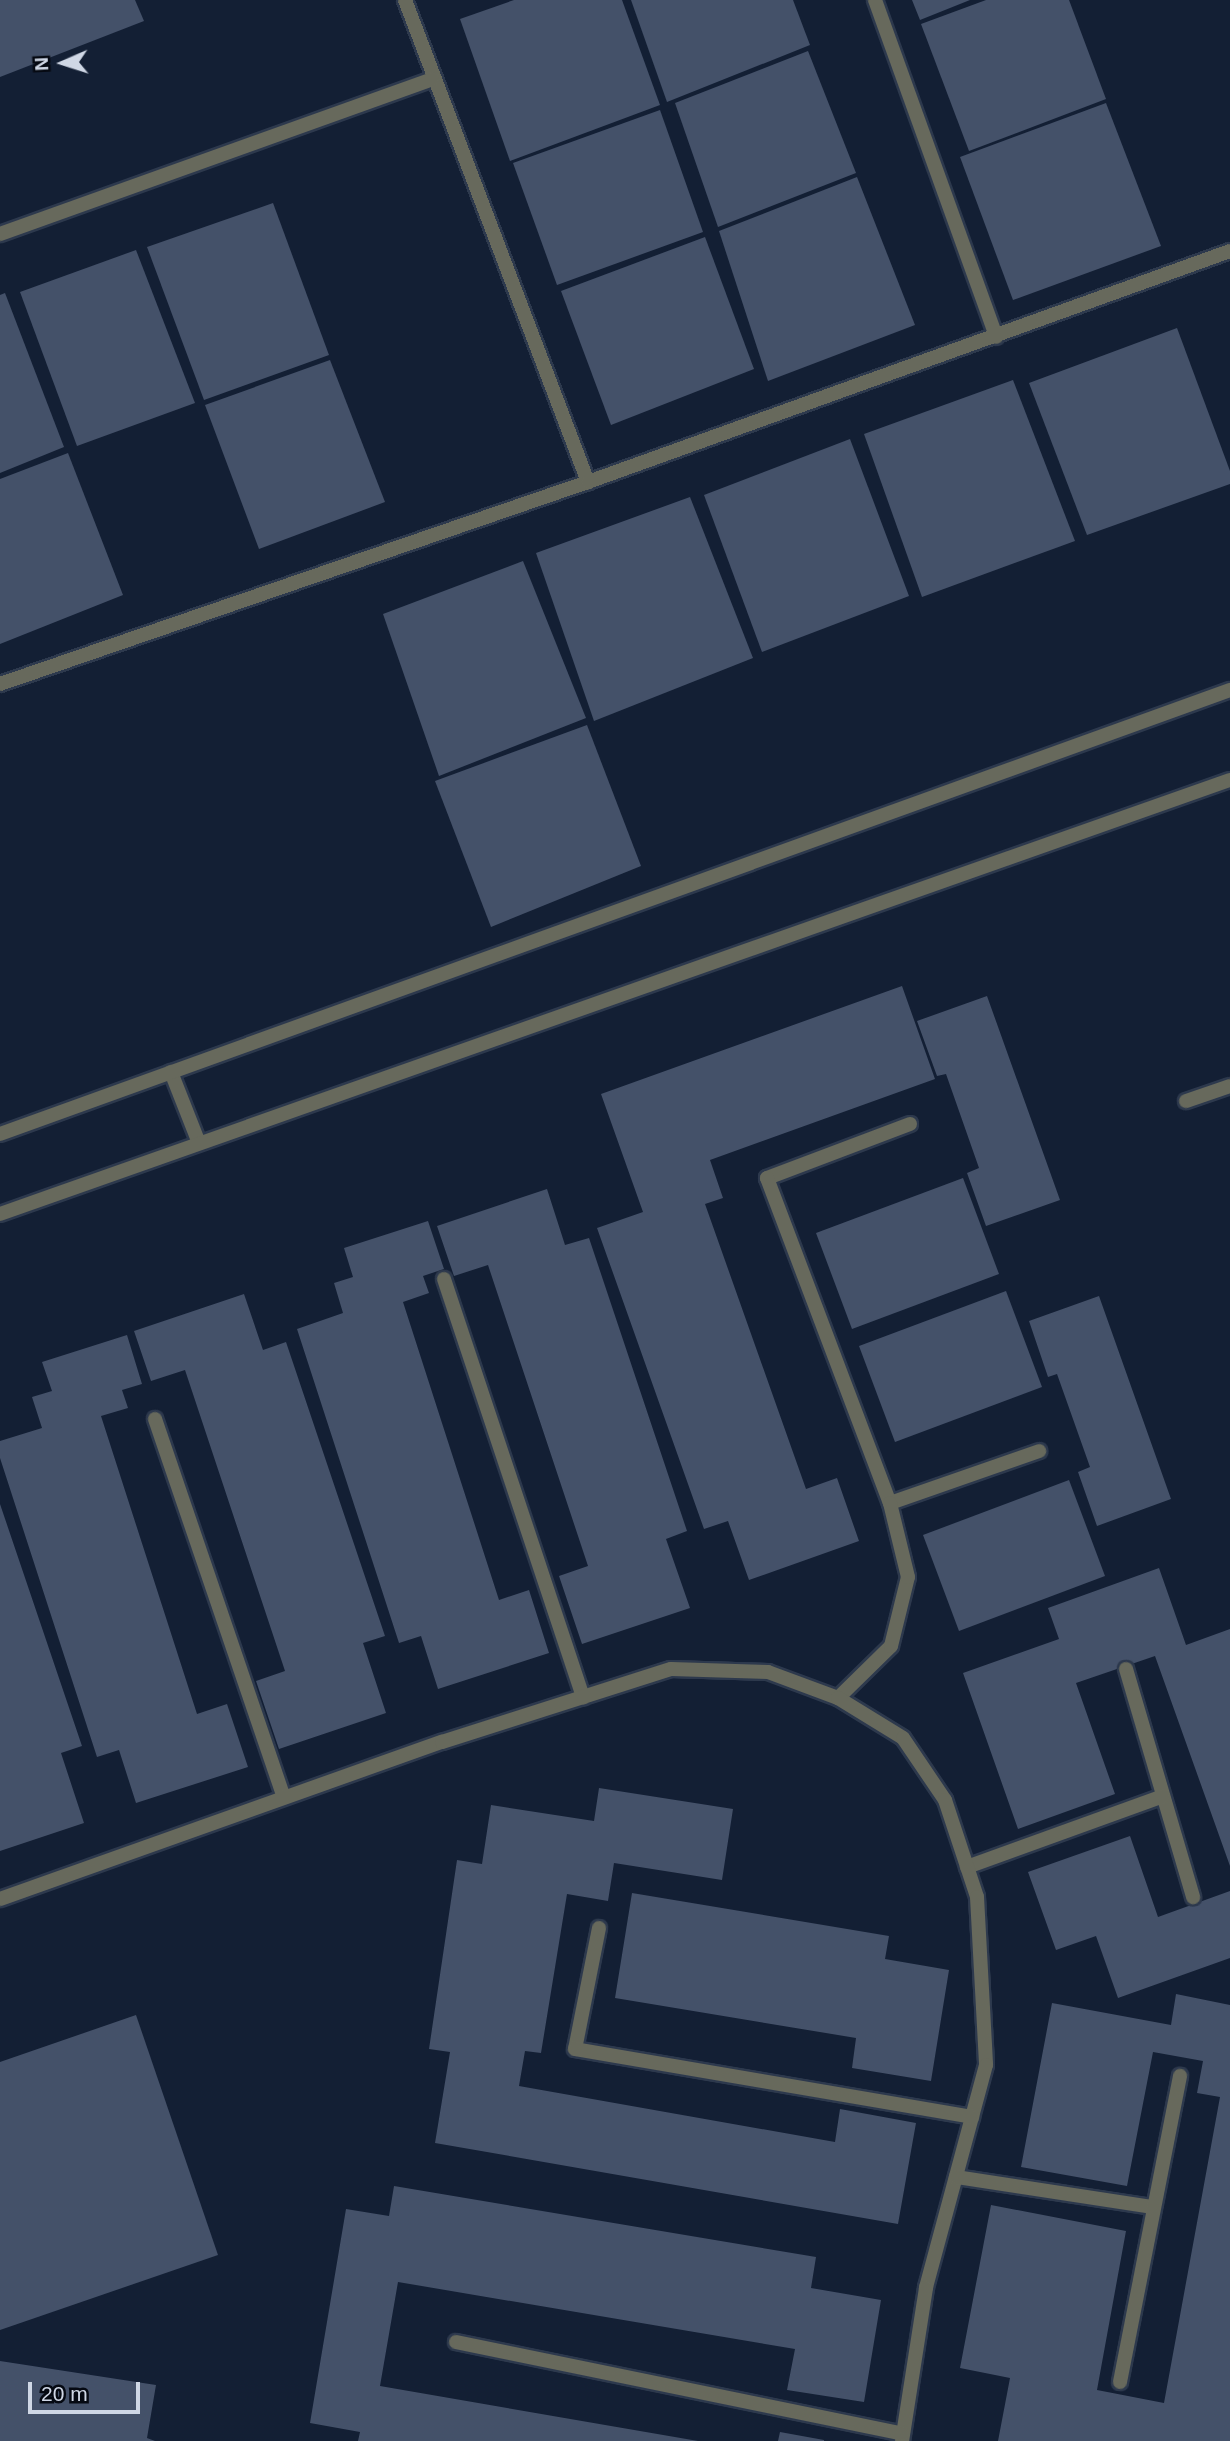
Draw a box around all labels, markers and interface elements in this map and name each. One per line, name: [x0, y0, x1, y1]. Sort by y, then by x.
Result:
north arrow: [28, 28, 98, 98]
text: N: [31, 57, 52, 72]
scale bar: [32, 2368, 144, 2412]
text: 20 m: [41, 2382, 88, 2405]

